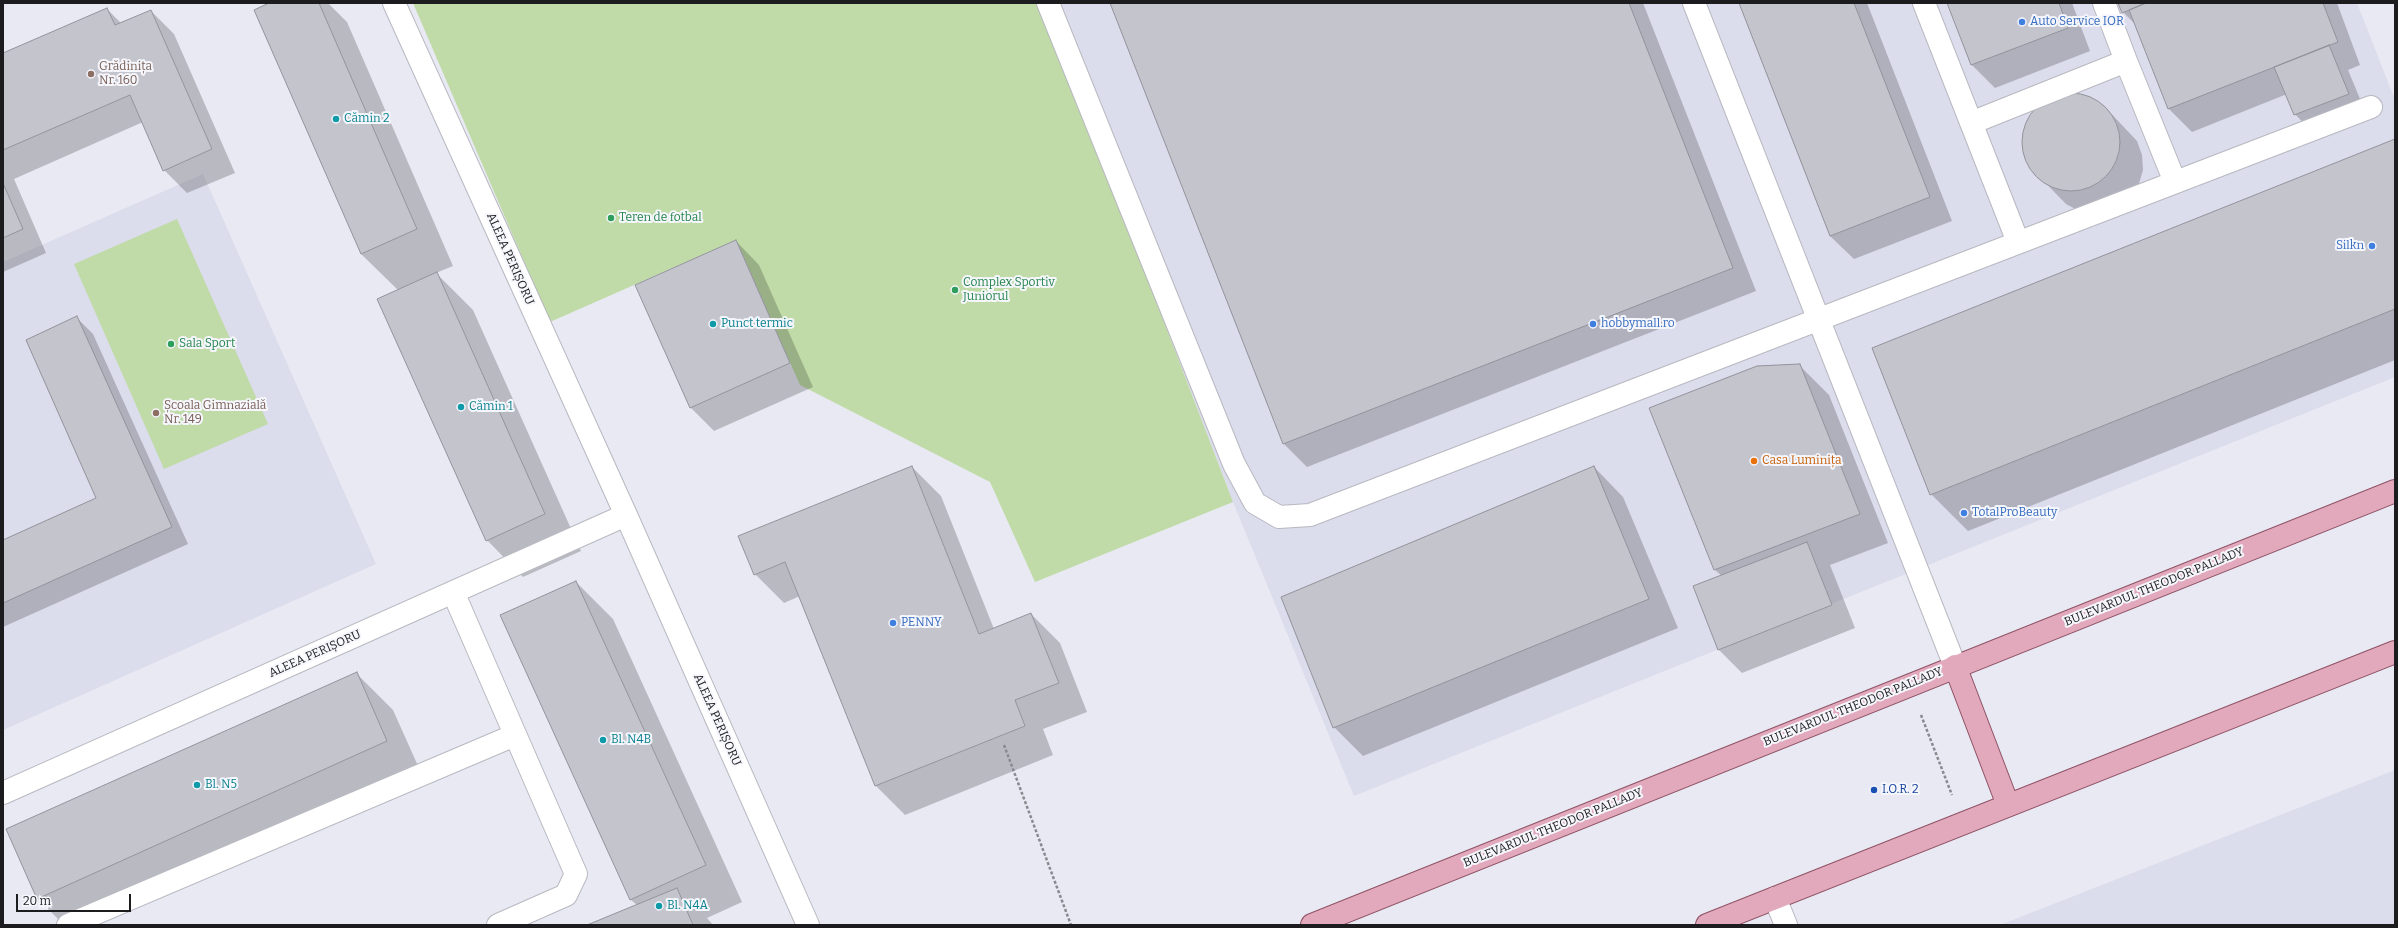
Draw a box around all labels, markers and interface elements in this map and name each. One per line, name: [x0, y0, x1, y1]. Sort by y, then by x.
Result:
place label: Auto Service IOR: [2030, 15, 2124, 29]
marker: Auto Service IOR: [2017, 17, 2027, 27]
place label: Grădinița Nr. 160: [99, 60, 152, 88]
marker: Grădinița Nr. 160: [86, 69, 96, 79]
place label: Cămin 2: [344, 112, 390, 126]
marker: Cămin 2: [331, 114, 341, 124]
street label: ALEEA PERIȘORU: [483, 211, 537, 307]
place label: Teren de fotbal: [619, 211, 702, 225]
marker: Teren de fotbal: [606, 213, 616, 223]
place label: Silkn: [2336, 239, 2364, 253]
marker: Silkn: [2367, 241, 2377, 251]
place label: Complex Sportiv Juniorul: [963, 276, 1055, 304]
marker: Complex Sportiv Juniorul: [950, 285, 960, 295]
place label: Punct termic: [721, 317, 793, 331]
place label: hobbymall.ro: [1601, 317, 1675, 331]
marker: Punct termic: [708, 319, 718, 329]
marker: hobbymall.ro: [1588, 319, 1598, 329]
place label: Sala Sport: [179, 337, 235, 351]
marker: Sala Sport: [166, 339, 176, 349]
place label: Școala Gimnazială Nr. 149: [164, 399, 266, 427]
place label: Cămin 1: [469, 400, 513, 414]
marker: Cămin 1: [456, 402, 466, 412]
marker: Școala Gimnazială Nr. 149: [151, 408, 161, 418]
place label: Casa Luminița: [1762, 454, 1842, 468]
marker: Casa Luminița: [1749, 456, 1759, 466]
place label: TotalProBeauty: [1972, 506, 2057, 520]
marker: TotalProBeauty: [1959, 508, 1969, 518]
street label: BULEVARDUL THEODOR PALLADY: [2062, 544, 2246, 630]
place label: PENNY: [901, 616, 942, 630]
marker: PENNY: [888, 618, 898, 628]
street label: ALEEA PERIȘORU: [267, 627, 363, 681]
street label: BULEVARDUL THEODOR PALLADY: [1761, 664, 1945, 750]
street label: ALEEA PERIȘORU: [690, 672, 744, 768]
place label: Bl. N4B: [611, 733, 651, 747]
marker: Bl. N4B: [598, 735, 608, 745]
place label: Bl. N5: [205, 778, 237, 792]
marker: Bl. N5: [192, 780, 202, 790]
place label: I.O.R. 2: [1882, 783, 1919, 797]
street label: BULEVARDUL THEODOR PALLADY: [1461, 785, 1645, 871]
marker: I.O.R. 2: [1869, 785, 1879, 795]
scale bar: [18, 886, 133, 912]
text: 20 m: [23, 894, 51, 908]
place label: Bl. N4A: [667, 899, 708, 913]
marker: Bl. N4A: [654, 901, 664, 911]

